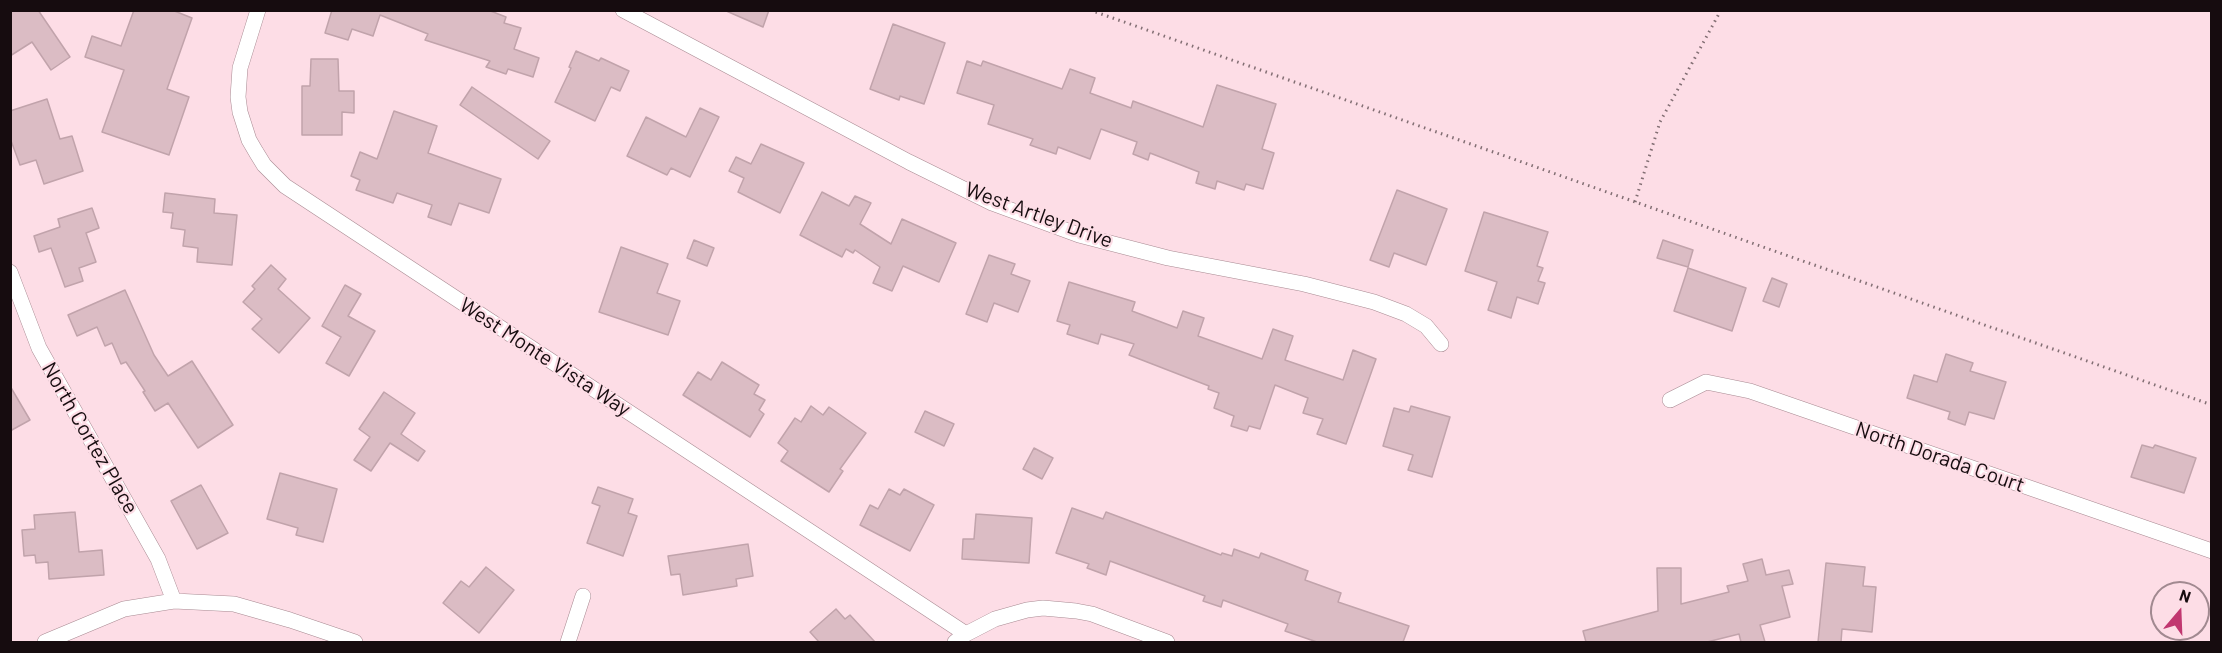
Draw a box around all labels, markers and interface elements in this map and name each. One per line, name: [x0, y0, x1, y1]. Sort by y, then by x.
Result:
street label: West Artley Drive: [962, 177, 1116, 253]
street label: West Monte Vista Way: [455, 292, 635, 422]
street label: North Cortez Place: [36, 358, 144, 518]
street label: North Dorada Court: [1852, 416, 2028, 498]
north arrow: [2150, 581, 2210, 641]
text: N: [2177, 585, 2193, 606]

